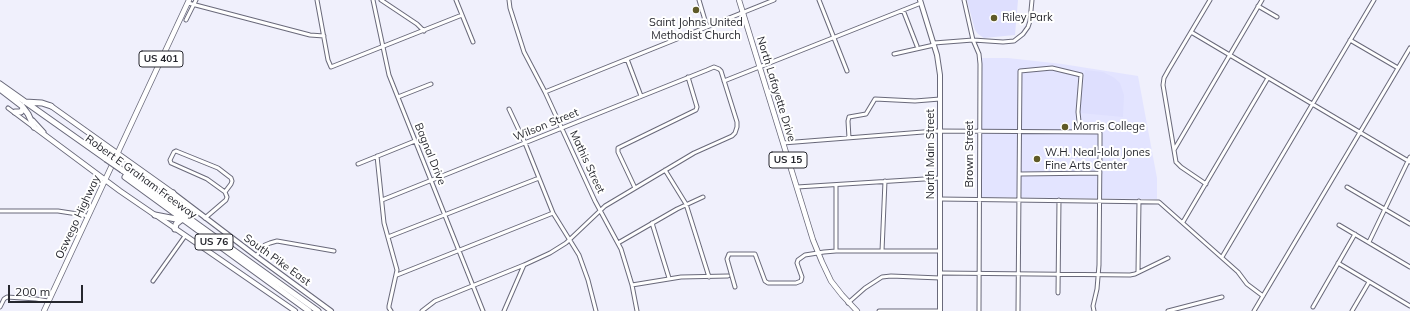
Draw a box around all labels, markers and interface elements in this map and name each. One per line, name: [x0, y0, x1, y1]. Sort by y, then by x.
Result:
marker: Saint Johns United Methodist Church: [691, 5, 701, 15]
place label: Riley Park: [1002, 11, 1053, 25]
marker: Riley Park: [989, 13, 999, 23]
place label: Saint Johns United Methodist Church: [649, 16, 743, 42]
street label: North Lafayette Drive: [754, 35, 798, 143]
road number: US 401: [139, 51, 183, 67]
street label: Wilson Street: [512, 106, 580, 144]
street label: North Main Street: [924, 109, 938, 199]
place label: Morris College: [1073, 120, 1145, 134]
street label: Bagnal Drive: [412, 121, 448, 187]
street label: Brown Street: [963, 121, 977, 187]
marker: Morris College: [1060, 122, 1070, 132]
street label: Mathis Street: [567, 129, 607, 195]
street label: Robert E Graham Freeway: [83, 132, 199, 222]
place label: W.H. Neal-Iola Jones Fine Arts Center: [1045, 146, 1150, 172]
road number: US 15: [769, 152, 807, 168]
marker: W.H. Neal-Iola Jones Fine Arts Center: [1032, 154, 1042, 164]
street label: Oswego Highway: [53, 173, 103, 261]
street label: South Pike East: [241, 231, 313, 289]
road number: US 76: [195, 234, 233, 250]
scale bar: [10, 277, 85, 303]
text: 200 m: [15, 284, 50, 299]

